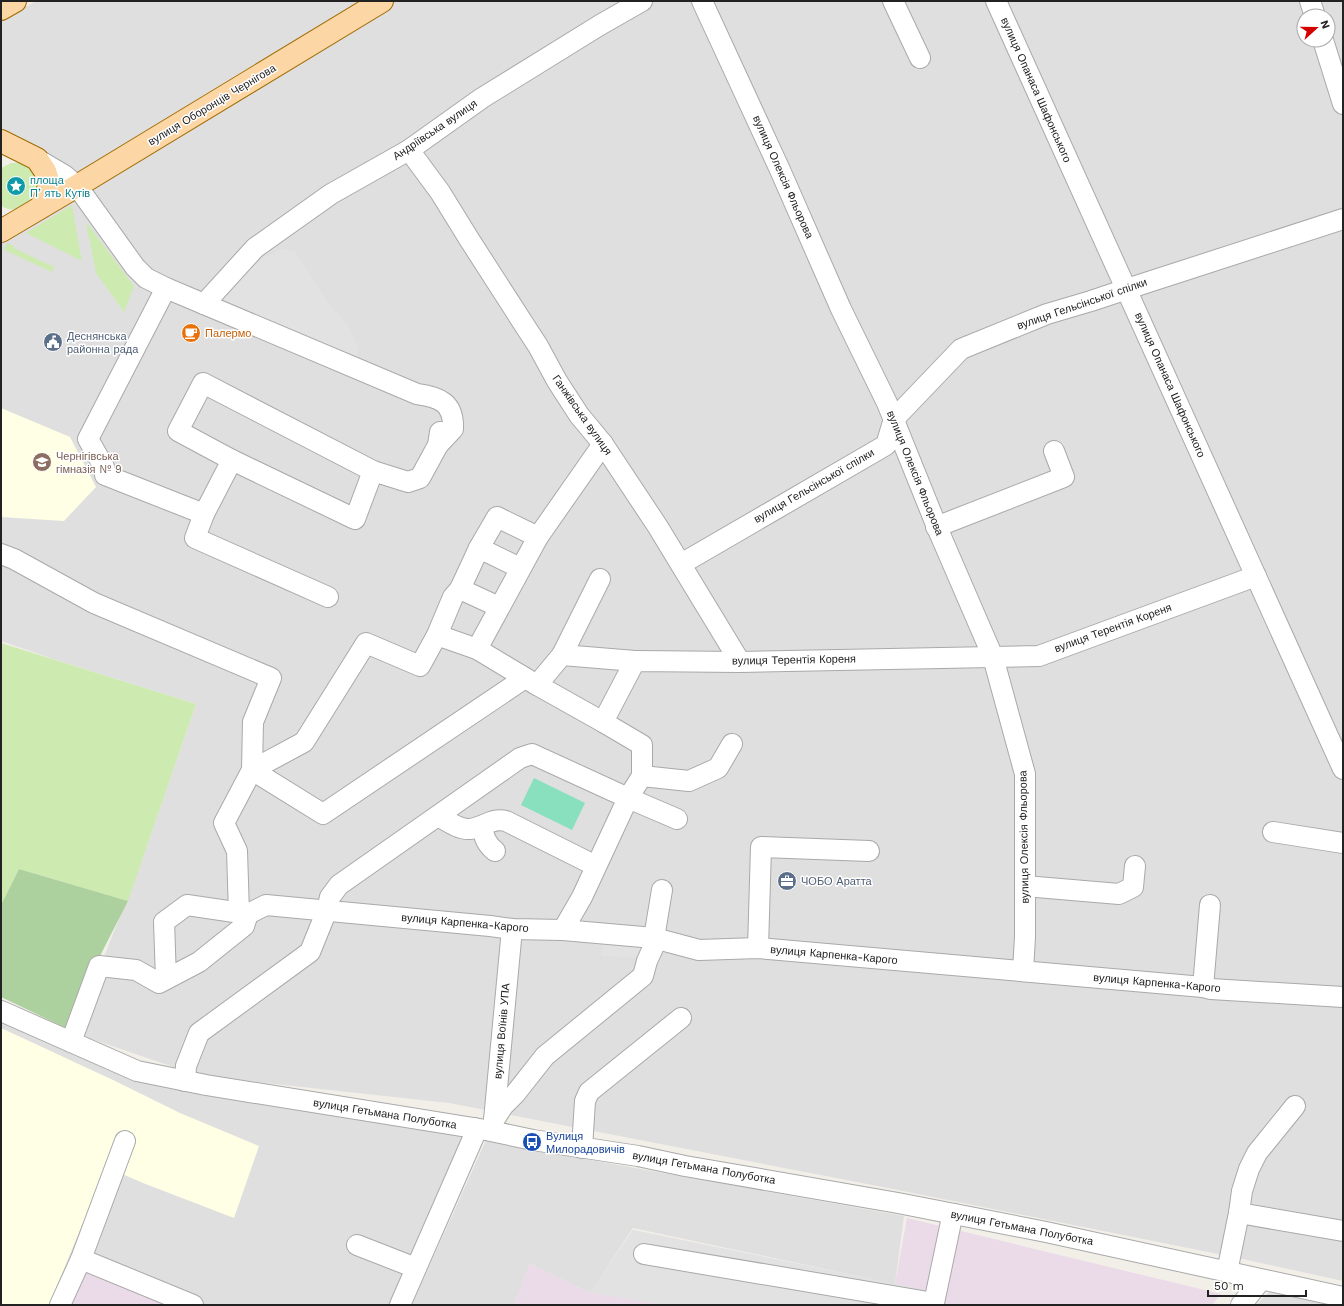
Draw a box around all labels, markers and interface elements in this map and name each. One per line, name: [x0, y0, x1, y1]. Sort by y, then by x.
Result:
north arrow: [1296, 8, 1336, 48]
street label: вулиця Опанаса Шафонського: [998, 16, 1074, 164]
text: N: [1317, 18, 1332, 31]
street label: вулиця Оборонців Чернігова: [146, 61, 279, 148]
street label: Андріївська вулиця: [390, 97, 480, 163]
street label: вулиця Олексія Фльорова: [750, 113, 816, 241]
place label: площа Пʼять Кутів: [30, 174, 90, 200]
place icon: площа Пʼять Кутів: [5, 175, 27, 197]
street label: вулиця Гельсінської спілки: [1015, 276, 1149, 332]
street label: вулиця Опанаса Шафонського: [1132, 311, 1208, 459]
cafe icon: Палермо: [180, 322, 202, 344]
place label: Палермо: [205, 327, 251, 340]
place label: Деснянська районна рада: [67, 330, 139, 356]
public building icon: Деснянська районна рада: [42, 331, 64, 353]
street label: Ганжівська вулиця: [549, 372, 615, 458]
street label: вулиця Олексія Фльорова: [884, 409, 946, 538]
street label: вулиця Гельсінської спілки: [751, 446, 877, 526]
place label: Чернігівська гімназія № 9: [56, 450, 122, 476]
school or university icon: Чернігівська гімназія № 9: [31, 451, 53, 473]
street label: вулиця Терентія Кореня: [1053, 601, 1173, 655]
street label: вулиця Терентія Кореня: [732, 652, 856, 668]
street label: вулиця Олексія Фльорова: [1016, 769, 1032, 904]
office icon: ЧОБО Аратта: [776, 870, 798, 892]
place label: ЧОБО Аратта: [801, 875, 873, 888]
street label: вулиця Карпенка-Карого: [401, 911, 529, 935]
street label: вулиця Карпенка-Карого: [770, 943, 898, 967]
street label: вулиця Карпенка-Карого: [1093, 971, 1221, 995]
street label: вулиця Воїнів УПА: [491, 982, 513, 1080]
street label: вулиця Гетьмана Полуботка: [312, 1096, 458, 1132]
place label: Вулиця Милорадовичів: [546, 1130, 625, 1156]
bus stop icon: Вулиця Милорадовичів: [521, 1131, 543, 1153]
street label: вулиця Гетьмана Полуботка: [631, 1149, 777, 1187]
street label: вулиця Гетьмана Полуботка: [950, 1208, 1095, 1248]
scale bar: [1208, 1272, 1306, 1298]
text: 50 m: [1214, 1279, 1244, 1293]

